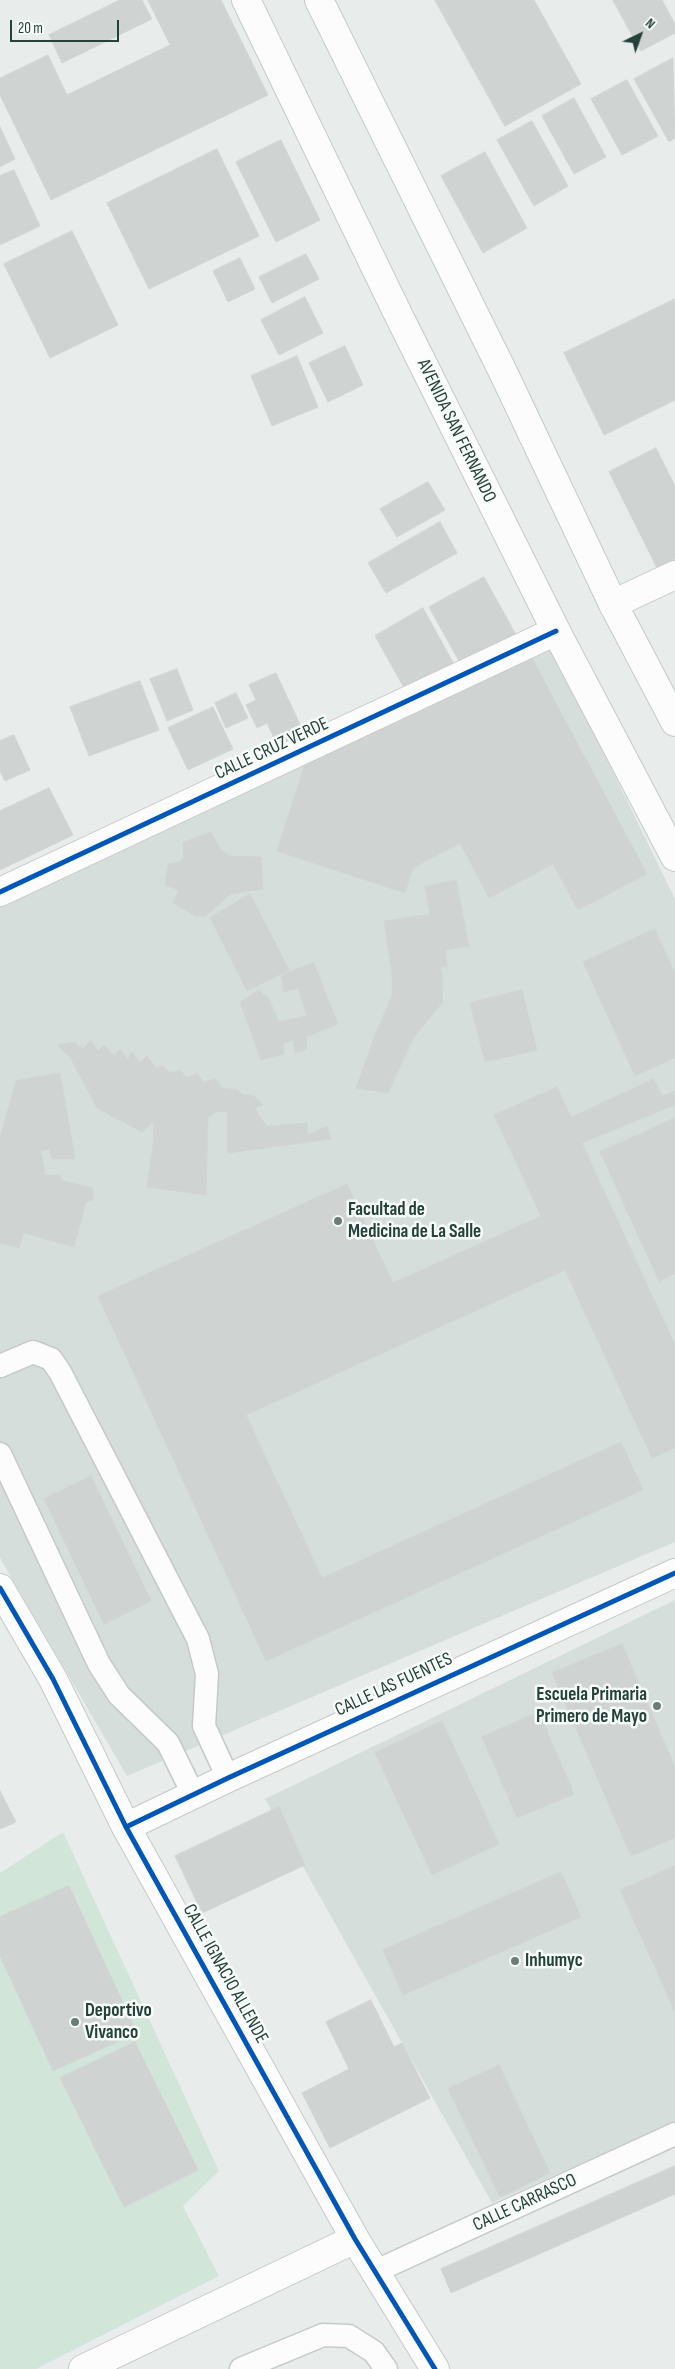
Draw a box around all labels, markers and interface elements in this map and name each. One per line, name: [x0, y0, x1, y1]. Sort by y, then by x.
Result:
scale bar: [12, 10, 121, 42]
north arrow: [615, 10, 665, 60]
text: N: [642, 15, 659, 32]
text: 20 m: [18, 19, 43, 38]
street label: AVENIDA SAN FERNANDO: [411, 355, 501, 507]
street label: CALLE CRUZ VERDE: [212, 713, 332, 785]
place label: Facultad de Medicina de La Salle: [348, 1199, 481, 1243]
marker: Facultad de Medicina de La Salle: [332, 1215, 344, 1227]
street label: CALLE LAS FUENTES: [332, 1648, 456, 1722]
place label: Escuela Primaria Primero de Mayo: [536, 1684, 647, 1728]
marker: Escuela Primaria Primero de Mayo: [651, 1700, 663, 1712]
street label: CALLE IGNACIO ALLENDE: [177, 1900, 273, 2048]
place label: Inhumyc: [525, 1950, 583, 1972]
marker: Inhumyc: [509, 1955, 521, 1967]
place label: Deportivo Vivanco: [85, 2000, 152, 2044]
marker: Deportivo Vivanco: [69, 2016, 81, 2028]
street label: CALLE CARRASCO: [470, 2169, 580, 2237]

